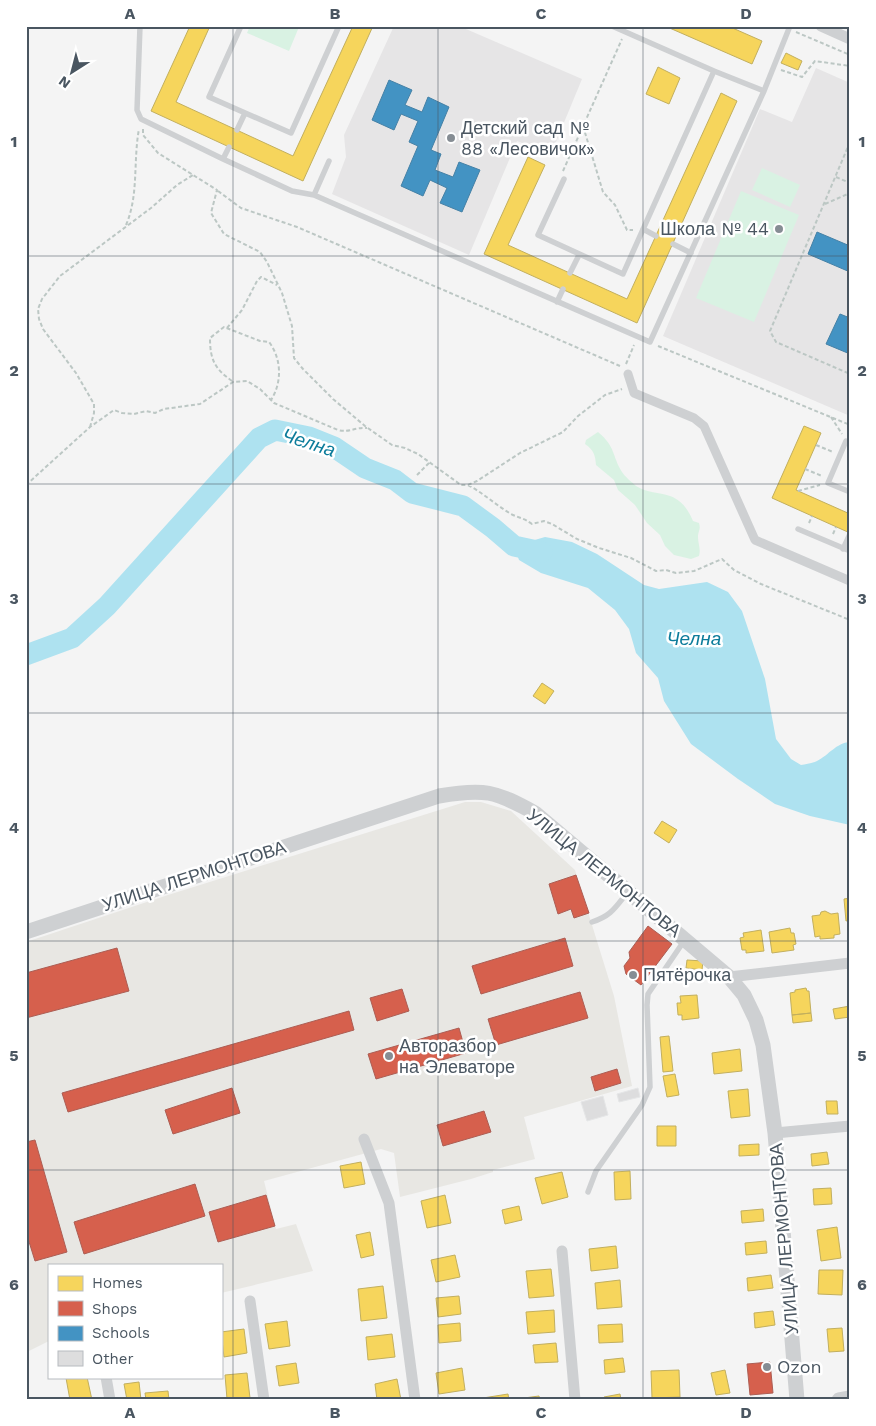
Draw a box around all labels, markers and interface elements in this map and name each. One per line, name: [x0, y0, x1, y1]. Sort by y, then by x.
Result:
text: A: [125, 4, 136, 23]
text: B: [330, 4, 341, 23]
text: C: [536, 4, 547, 23]
text: D: [740, 4, 752, 23]
north arrow: [48, 48, 98, 98]
text: N: [55, 73, 73, 92]
place label: Детский сад № 88 «Лесовичок»: [461, 117, 595, 159]
text: 1: [11, 132, 17, 151]
marker: Детский сад № 88 «Лесовичок»: [445, 132, 457, 144]
text: 1: [859, 132, 865, 151]
place label: Школа № 44: [660, 218, 769, 239]
marker: Школа № 44: [773, 223, 785, 235]
text: 2: [9, 361, 19, 380]
text: 2: [857, 361, 867, 380]
water label: Челна: [279, 423, 338, 462]
text: 3: [9, 589, 19, 608]
text: 3: [857, 589, 867, 608]
water label: Челна: [667, 627, 721, 650]
street label: УЛИЦА ЛЕРМОНТОВА: [523, 804, 686, 941]
text: 4: [9, 818, 19, 837]
text: 4: [857, 818, 867, 837]
street label: УЛИЦА ЛЕРМОНТОВА: [99, 836, 289, 915]
place label: Пятёрочка: [643, 964, 732, 985]
marker: Пятёрочка: [627, 969, 639, 981]
place label: Авторазбор на Элеваторе: [399, 1035, 515, 1077]
text: 5: [9, 1046, 19, 1065]
text: 5: [857, 1046, 867, 1065]
marker: Авторазбор на Элеваторе: [383, 1050, 395, 1062]
street label: УЛИЦА ЛЕРМОНТОВА: [765, 1142, 802, 1336]
legend: [48, 1264, 222, 1378]
text: Homes: [92, 1274, 143, 1292]
text: 6: [9, 1275, 19, 1294]
text: 6: [857, 1275, 867, 1294]
text: Shops: [92, 1300, 137, 1318]
text: Schools: [92, 1324, 150, 1342]
text: Other: [92, 1350, 134, 1368]
place label: Ozon: [777, 1356, 822, 1377]
marker: Ozon: [761, 1361, 773, 1373]
text: A: [125, 1403, 136, 1422]
text: B: [330, 1403, 341, 1422]
text: C: [536, 1403, 547, 1422]
text: D: [740, 1403, 752, 1422]

